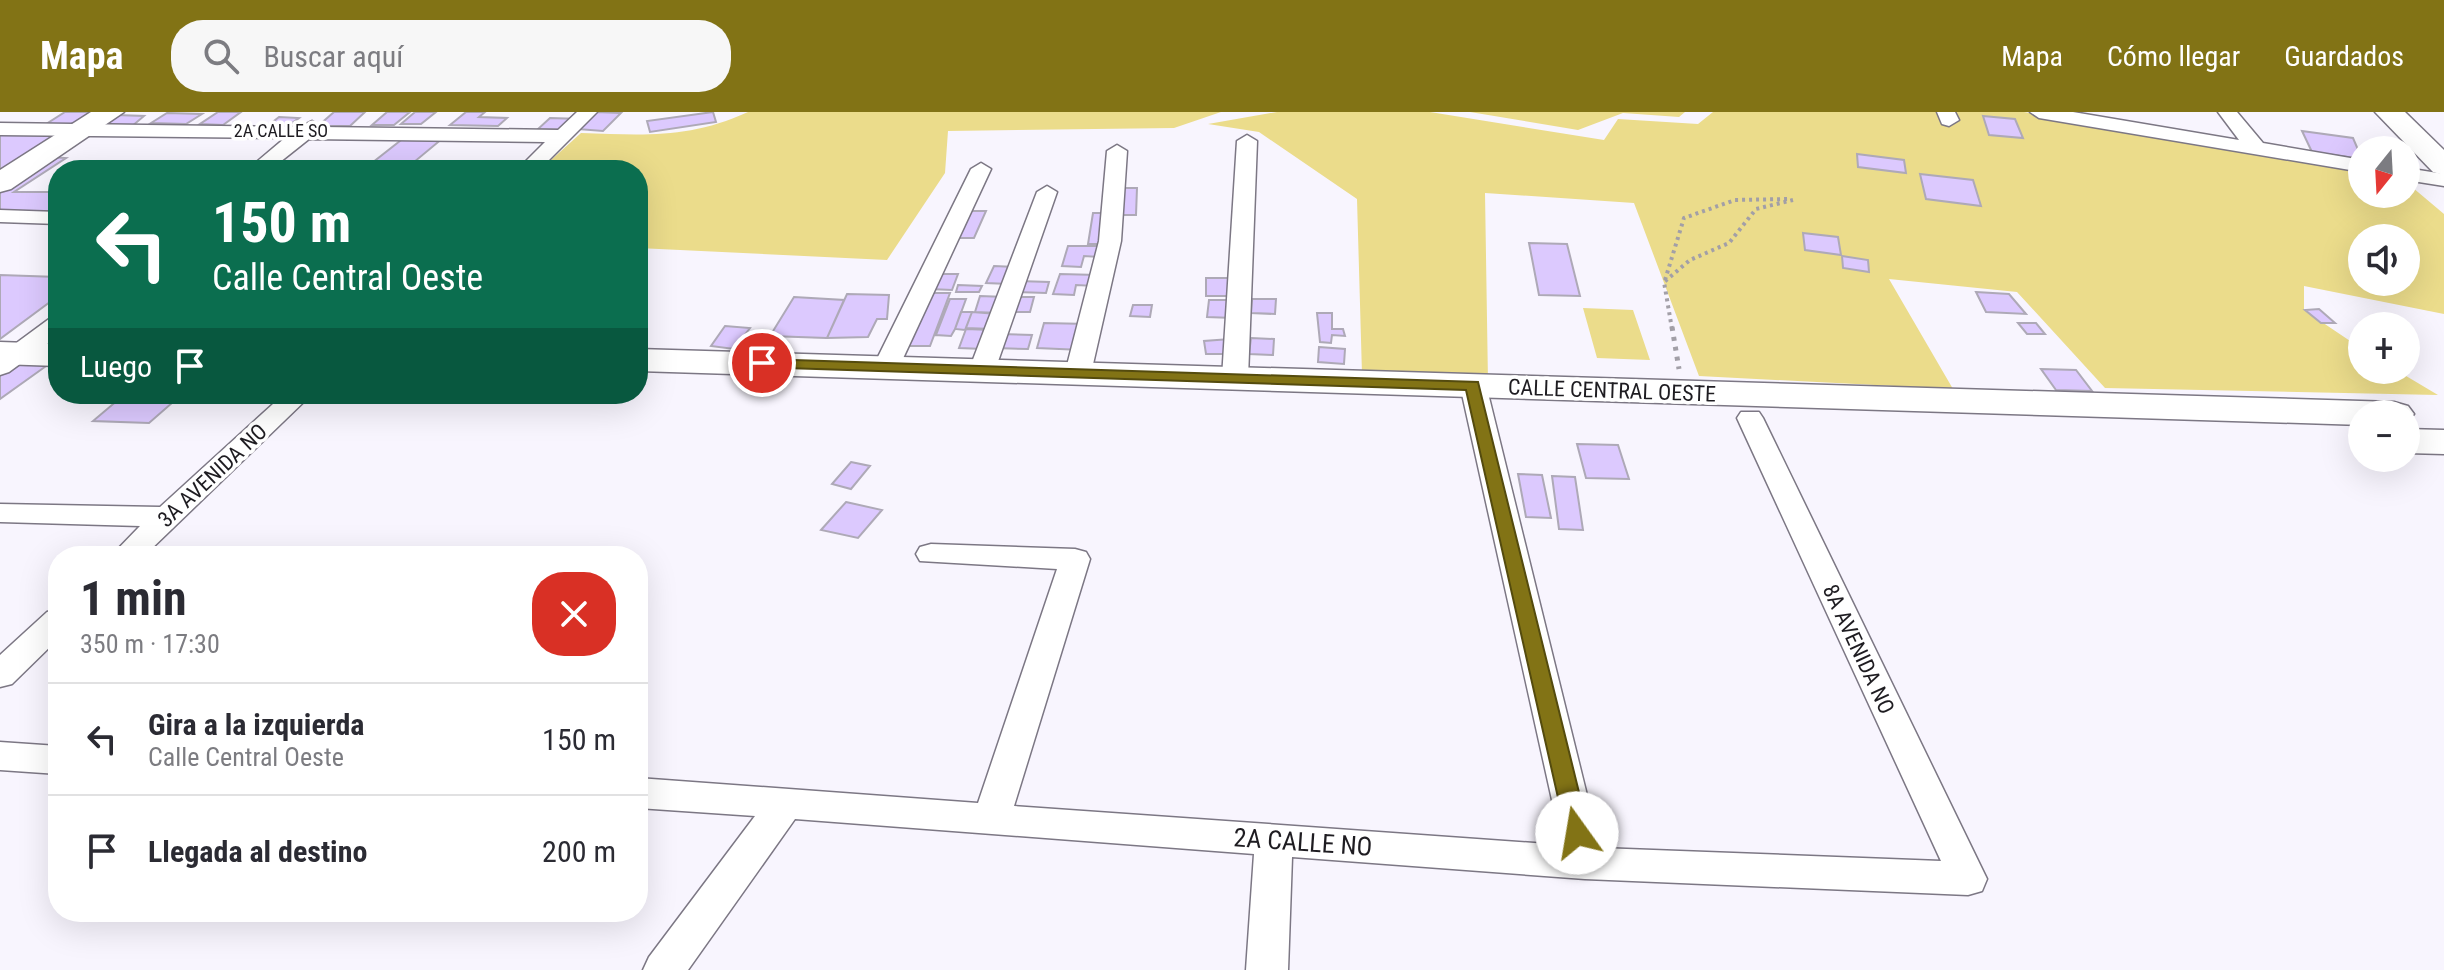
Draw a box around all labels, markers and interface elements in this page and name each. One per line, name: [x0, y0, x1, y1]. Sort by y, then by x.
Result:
search box: [171, 20, 731, 92]
text: Mapa: [40, 34, 123, 78]
icon: search: [199, 34, 243, 78]
text: Buscar aquí: [263, 39, 403, 74]
text: Mapa: [2001, 40, 2063, 73]
text: Cómo llegar: [2107, 40, 2240, 73]
text: Guardados: [2284, 40, 2404, 73]
street label: 2A CALLE SO: [234, 120, 328, 141]
north arrow: [2348, 136, 2420, 208]
map controls: [2348, 136, 2420, 472]
text: 150 m: [212, 190, 351, 256]
icon: left: [80, 192, 184, 296]
button: sound: [2348, 224, 2420, 296]
text: Calle Central Oeste: [212, 257, 483, 299]
button: +: [2348, 312, 2420, 384]
pin: [728, 329, 796, 397]
icon: arrive: [740, 341, 784, 385]
icon: arrive: [168, 344, 212, 388]
text: Luego: [80, 349, 152, 384]
street label: CALLE CENTRAL OESTE: [1508, 374, 1716, 407]
button: −: [2348, 400, 2420, 472]
street label: 3A AVENIDA NO: [153, 419, 272, 532]
text: 1 min: [80, 570, 187, 627]
button: close: [532, 572, 616, 656]
street label: 8A AVENIDA NO: [1818, 581, 1899, 718]
text: 350 m · 17:30: [80, 629, 220, 659]
text: Gira a la izquierda: [148, 707, 364, 742]
icon: left: [80, 717, 124, 761]
text: 150 m: [542, 722, 616, 757]
text: Calle Central Oeste: [148, 742, 344, 772]
position arrow: [1535, 791, 1619, 875]
street label: 2A CALLE NO: [1233, 822, 1373, 862]
icon: arrive: [80, 829, 124, 873]
text: Llegada al destino: [148, 834, 367, 869]
text: 200 m: [542, 834, 616, 869]

